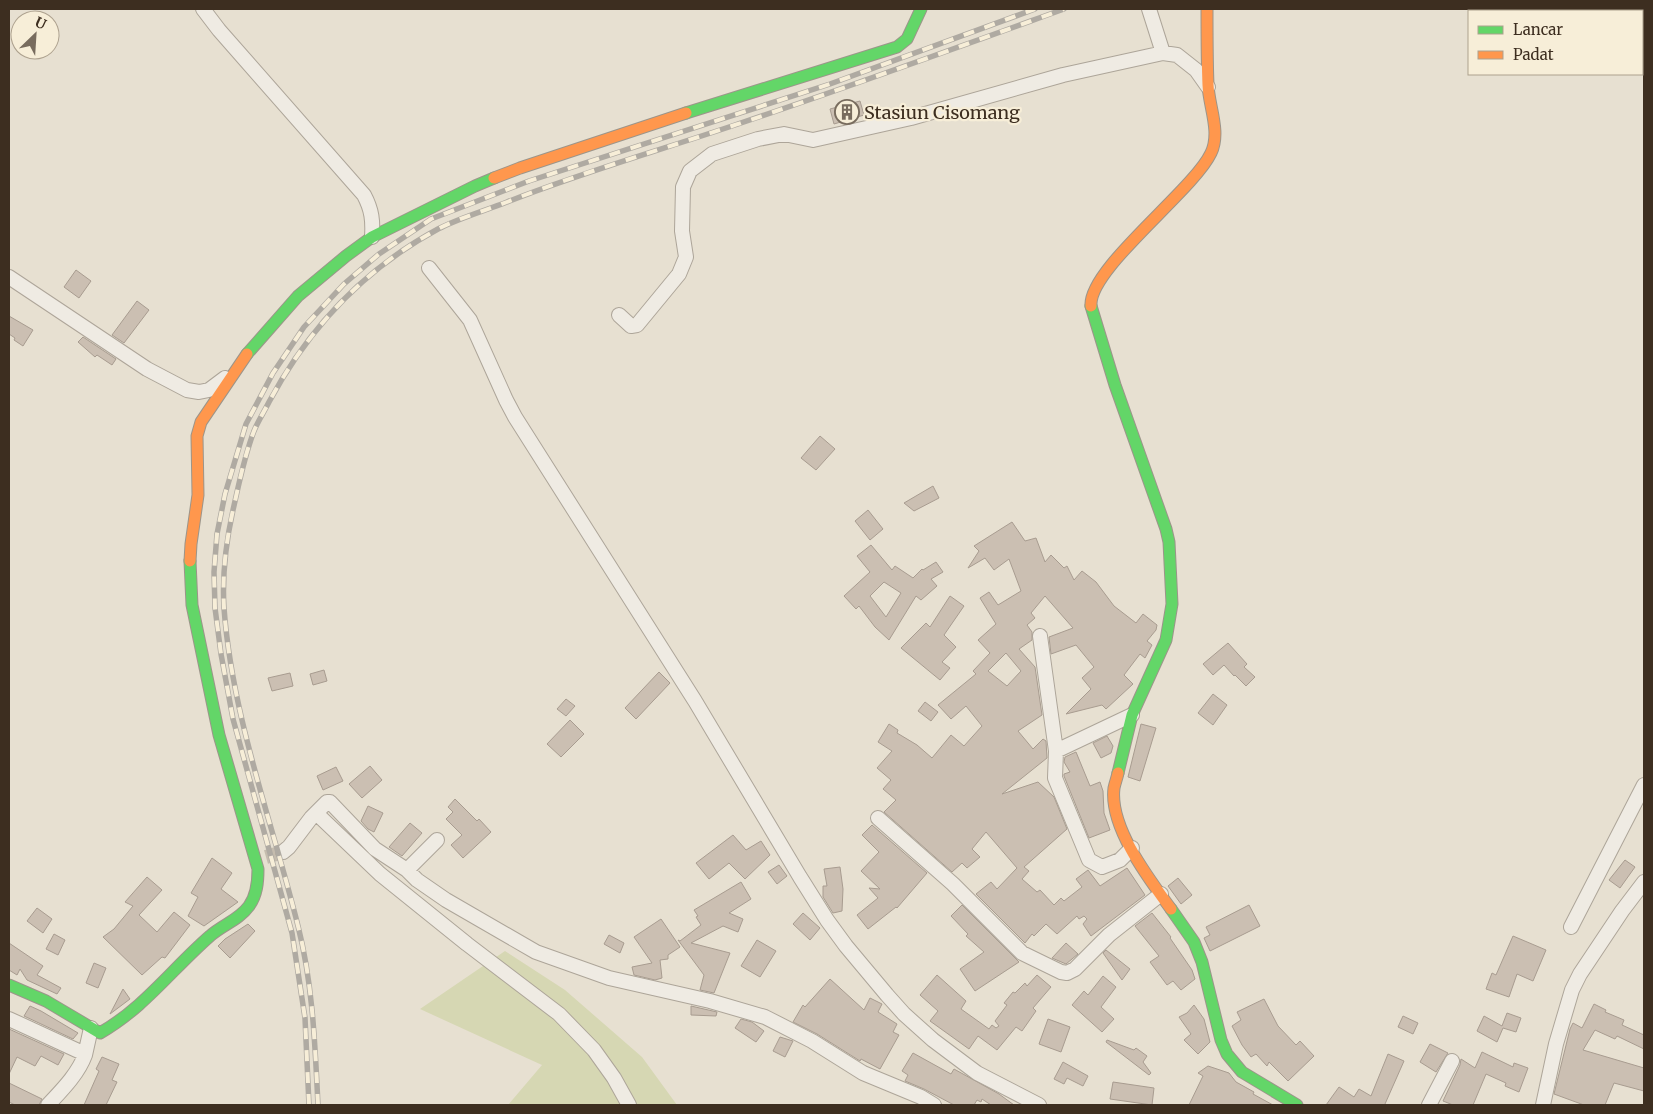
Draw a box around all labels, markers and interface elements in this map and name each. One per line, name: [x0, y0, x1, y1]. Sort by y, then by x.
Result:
north arrow: [10, 10, 60, 60]
legend: [1468, 10, 1643, 75]
text: U: [32, 13, 50, 34]
text: Lancar: [1513, 20, 1563, 39]
text: Padat: [1513, 45, 1554, 64]
building icon: Stasiun Cisomang: [834, 99, 860, 125]
place label: Stasiun Cisomang: [864, 101, 1020, 124]

